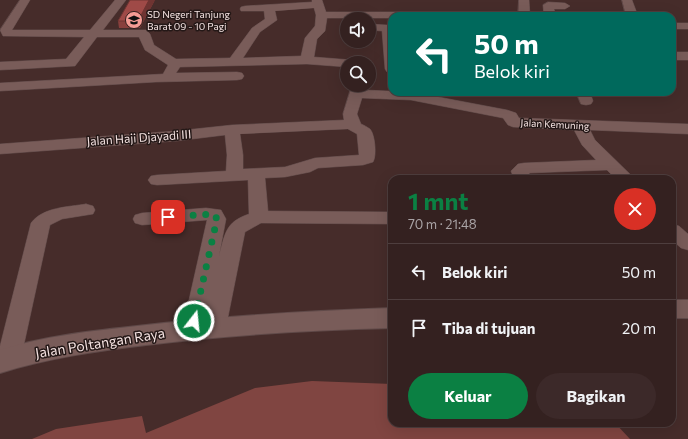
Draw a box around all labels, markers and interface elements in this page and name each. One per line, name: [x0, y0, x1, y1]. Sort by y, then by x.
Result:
place label: SD Negeri Tanjung Barat 09 - 10 Pagi: [147, 8, 230, 32]
school or university icon: SD Negeri Tanjung Barat 09 - 10 Pagi: [124, 10, 144, 30]
map controls: [340, 12, 376, 92]
button: sound: [340, 12, 376, 48]
text: 50 m: [474, 26, 539, 60]
icon: left: [408, 28, 460, 80]
button: search: [340, 56, 376, 92]
text: Belok kiri: [474, 60, 550, 82]
street label: Jalan Kemuning: [520, 116, 590, 132]
street label: Jalan Haji Djayadi III: [86, 126, 192, 149]
text: 1 mnt: [408, 186, 468, 215]
button: close: [614, 188, 656, 230]
pin: [151, 200, 185, 234]
icon: arrive: [157, 206, 179, 228]
text: 70 m · 21:48: [408, 216, 477, 232]
icon: left: [408, 261, 430, 283]
text: Belok kiri: [442, 263, 508, 281]
text: 50 m: [622, 263, 656, 281]
position arrow: [173, 300, 215, 342]
icon: arrive: [408, 317, 430, 339]
text: Tiba di tujuan: [442, 319, 536, 337]
text: 20 m: [622, 319, 656, 337]
street label: Jalan Poltangan Raya: [34, 324, 166, 361]
button: Keluar: [408, 373, 528, 419]
button: Bagikan: [536, 373, 656, 419]

